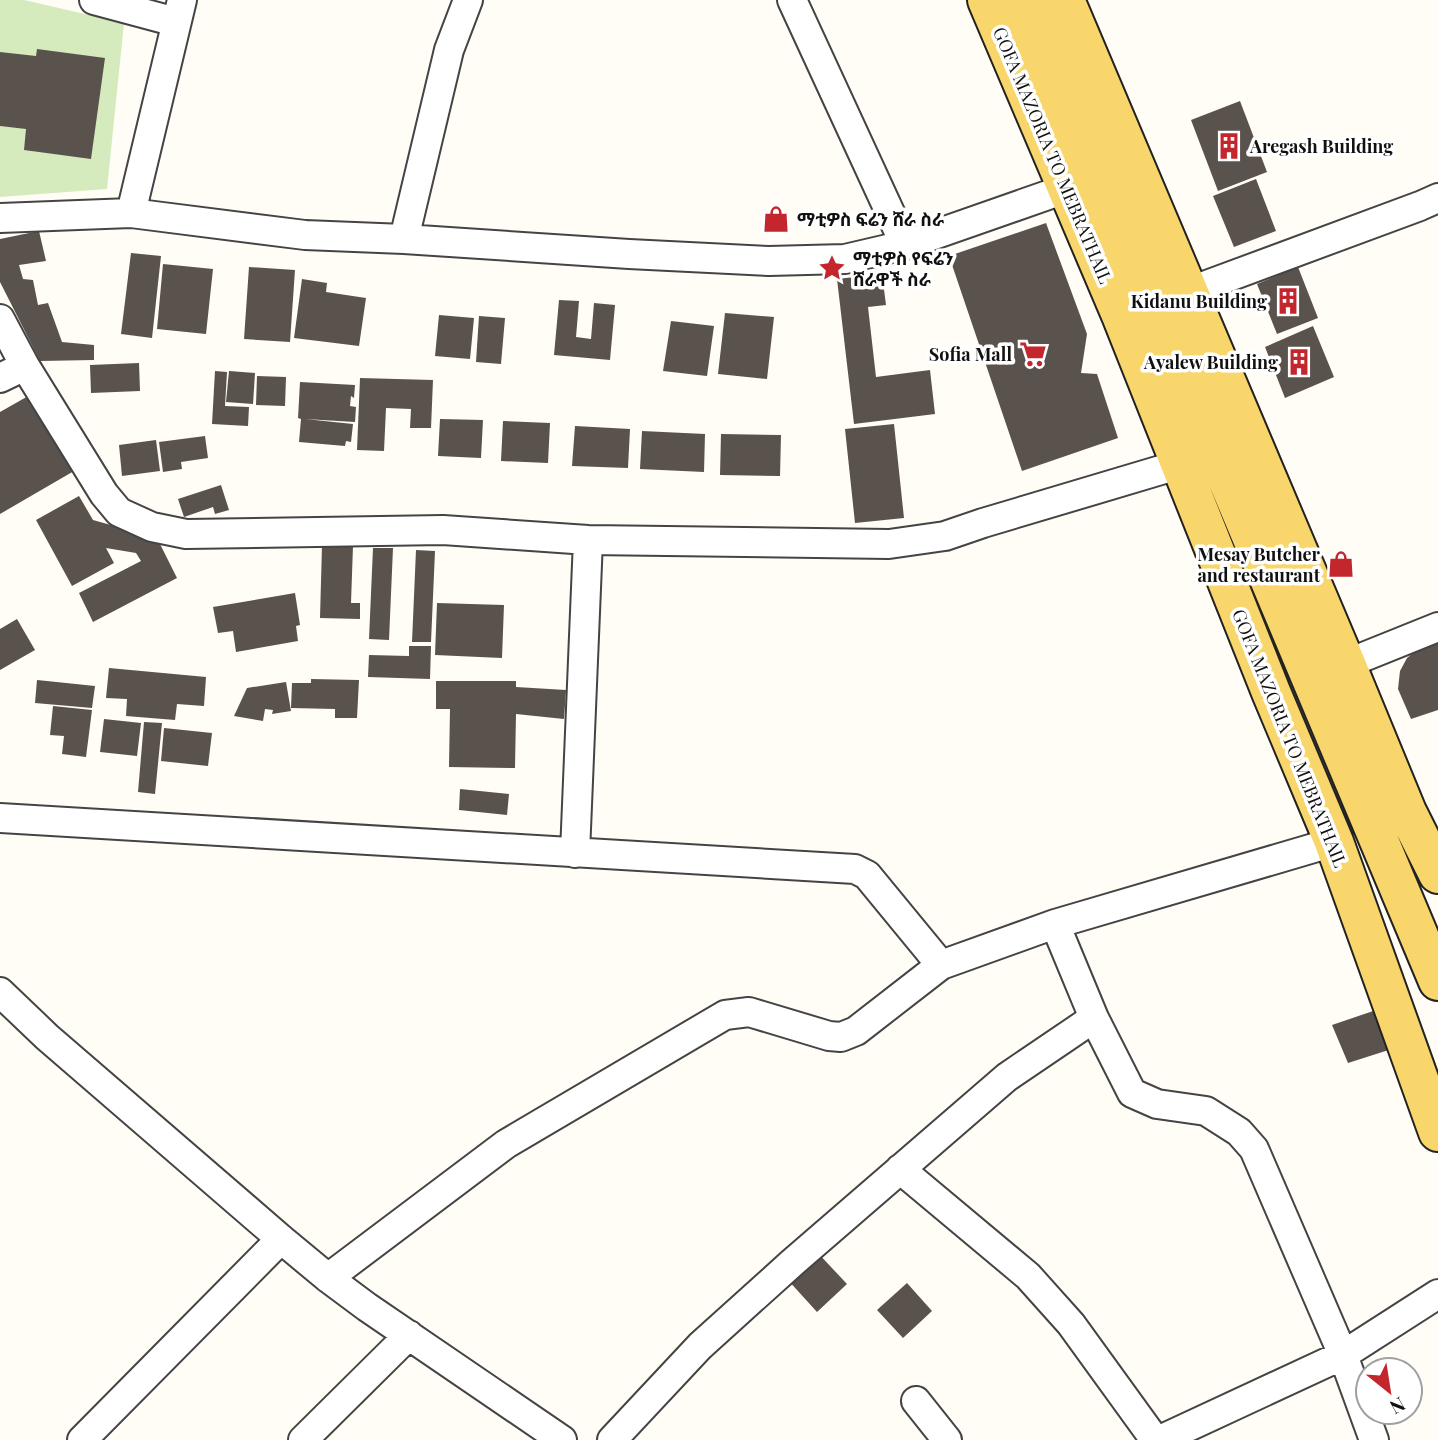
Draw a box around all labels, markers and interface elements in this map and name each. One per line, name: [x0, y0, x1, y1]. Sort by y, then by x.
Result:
street label: GOFA MAZORIA TO MEBRATHAIL: [988, 23, 1118, 287]
building icon: Aregash Building: [1214, 131, 1244, 161]
place label: Aregash Building: [1249, 134, 1393, 158]
shop icon: ማቲዎስ ፍሬን ሸራ ስራ: [761, 204, 791, 234]
place label: ማቲዎስ ፍሬን ሸራ ስራ: [797, 207, 944, 231]
place label: ማቲዎስ የፍሬን ሸራዋች ስራ: [853, 246, 954, 291]
place icon: ማቲዎስ የፍሬን ሸራዋች ስራ: [817, 253, 847, 283]
building icon: Kidanu Building: [1273, 286, 1303, 316]
place label: Kidanu Building: [1131, 289, 1267, 313]
supermarket icon: Sofia Mall: [1018, 339, 1048, 369]
place label: Sofia Mall: [929, 342, 1012, 366]
building icon: Ayalew Building: [1284, 347, 1314, 377]
place label: Ayalew Building: [1143, 350, 1278, 374]
place label: Mesay Butcher and restaurant: [1197, 542, 1321, 587]
shop icon: Mesay Butcher and restaurant: [1326, 549, 1356, 579]
street label: GOFA MAZORIA TO MEBRATHAIL: [1227, 605, 1353, 871]
north arrow: [1354, 1356, 1424, 1426]
text: N: [1385, 1392, 1410, 1421]

